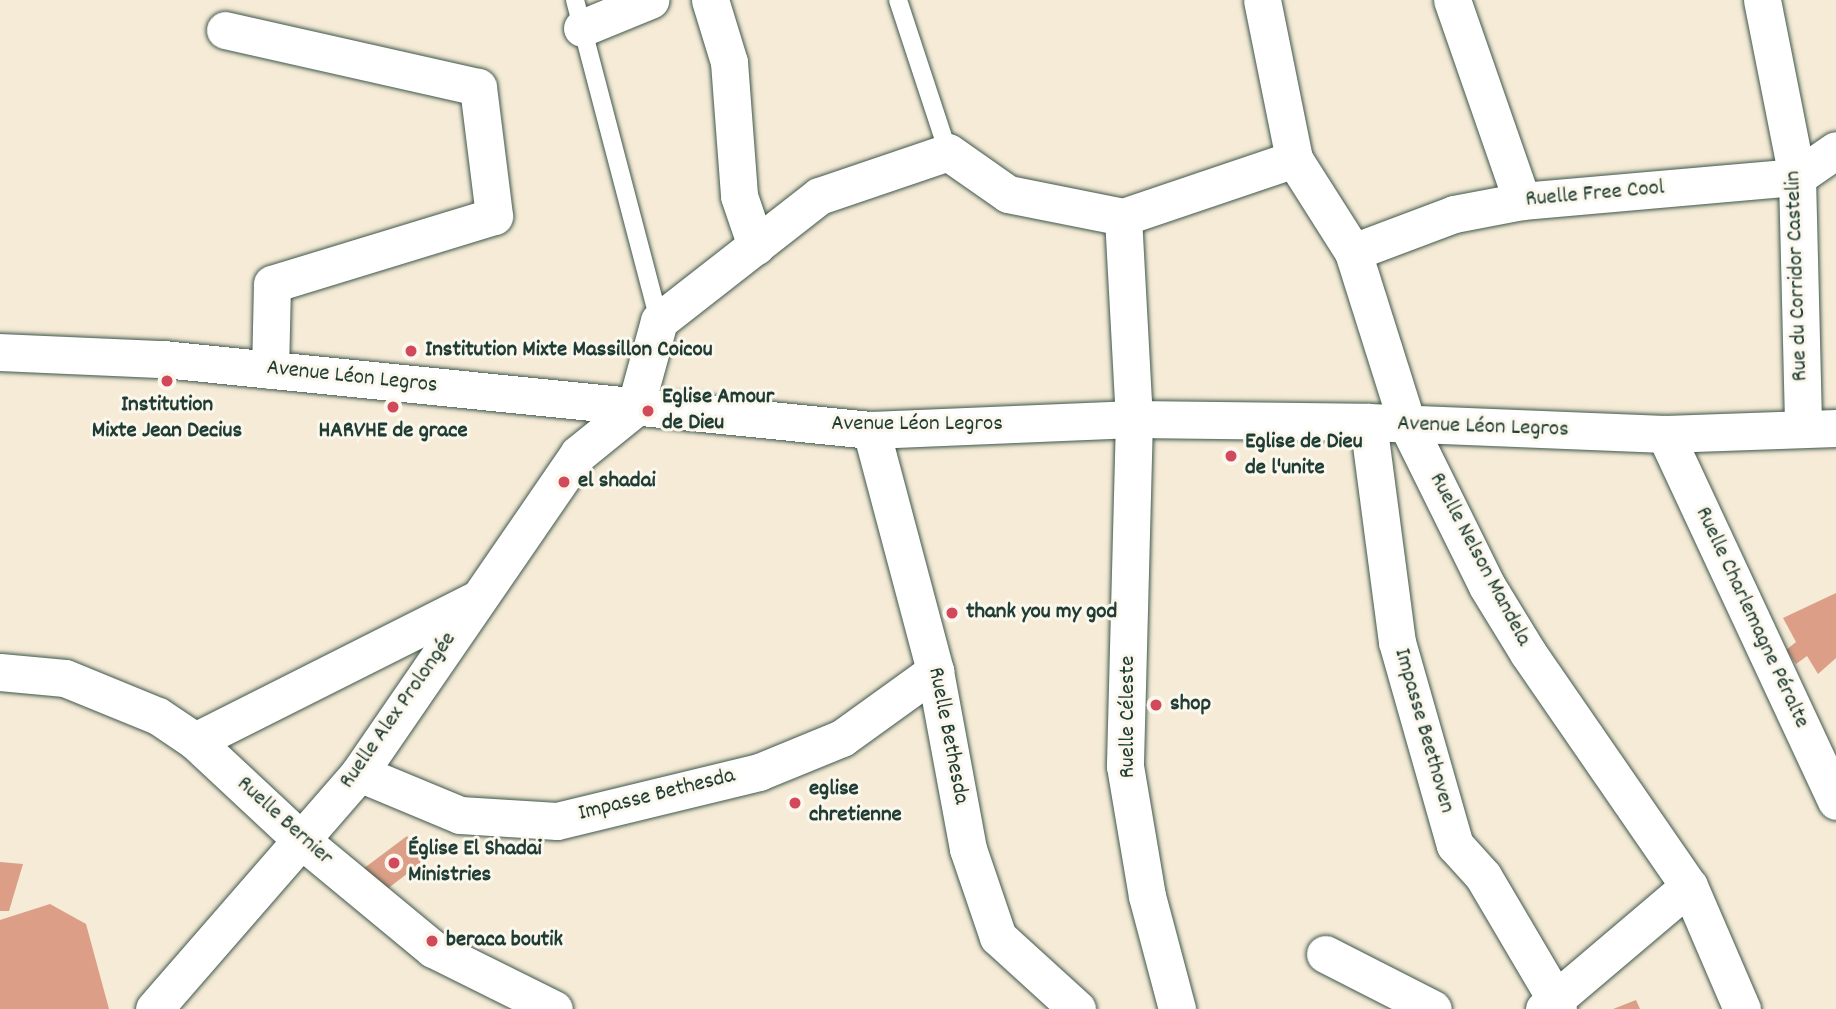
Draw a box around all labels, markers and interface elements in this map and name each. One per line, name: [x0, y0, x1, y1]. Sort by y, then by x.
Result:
street label: Rue du Corridor Castelin: [1781, 170, 1815, 382]
street label: Ruelle Free Cool: [1524, 175, 1666, 215]
place label: Institution Mixte Massillon Coicou: [425, 337, 713, 365]
marker: Institution Mixte Massillon Coicou: [403, 343, 419, 359]
street label: Avenue Léon Legros: [265, 355, 439, 401]
marker: Institution Mixte Jean Decius: [159, 373, 175, 389]
place label: Eglise Amour de Dieu: [662, 384, 774, 438]
place label: Institution Mixte Jean Decius: [92, 392, 242, 446]
marker: HARVHE de grace: [385, 399, 401, 415]
marker: Eglise Amour de Dieu: [640, 403, 656, 419]
street label: Avenue Léon Legros: [831, 411, 1003, 439]
street label: Avenue Léon Legros: [1397, 411, 1569, 445]
place label: HARVHE de grace: [318, 418, 468, 446]
place label: Eglise de Dieu de l'unite: [1245, 429, 1363, 483]
marker: Eglise de Dieu de l'unite: [1223, 448, 1239, 464]
place label: el shadai: [578, 468, 656, 496]
street label: Ruelle Nelson Mandela: [1422, 469, 1536, 651]
marker: el shadai: [556, 474, 572, 490]
street label: Ruelle Charlemagne Péralte: [1688, 503, 1814, 733]
place label: thank you my god: [966, 599, 1117, 627]
marker: thank you my god: [944, 605, 960, 621]
street label: Ruelle Alex Prolongée: [335, 627, 463, 795]
street label: Impasse Beethoven: [1386, 646, 1460, 816]
street label: Ruelle Céleste: [1115, 656, 1143, 778]
street label: Ruelle Bethesda: [920, 665, 974, 807]
place label: shop: [1170, 691, 1211, 719]
marker: shop: [1148, 697, 1164, 713]
street label: Impasse Bethesda: [576, 763, 738, 829]
street label: Ruelle Bernier: [230, 771, 338, 873]
place label: eglise chretienne: [809, 776, 902, 830]
marker: eglise chretienne: [787, 795, 803, 811]
place label: Église El Shadai Ministries: [408, 836, 542, 890]
marker: Église El Shadai Ministries: [386, 855, 402, 871]
place label: beraca boutik: [446, 927, 563, 955]
marker: beraca boutik: [424, 933, 440, 949]

